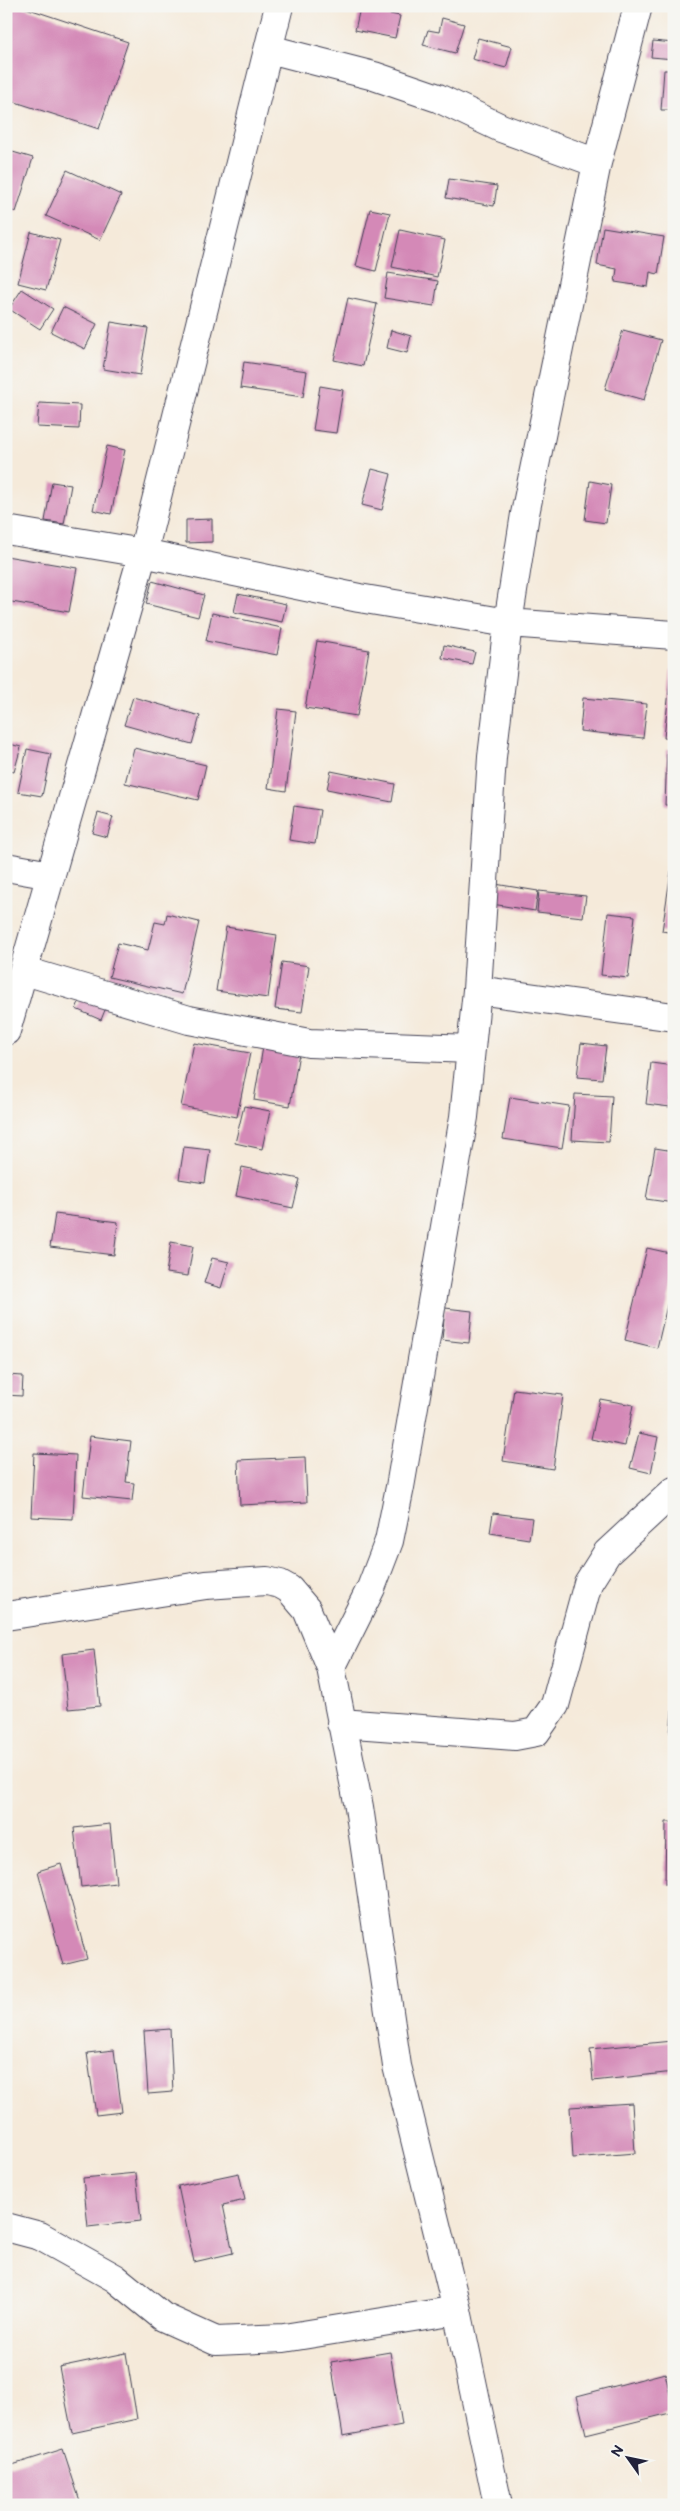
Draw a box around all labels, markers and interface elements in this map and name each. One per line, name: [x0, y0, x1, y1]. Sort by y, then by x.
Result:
north arrow: [602, 2434, 652, 2484]
text: N: [608, 2442, 628, 2460]

